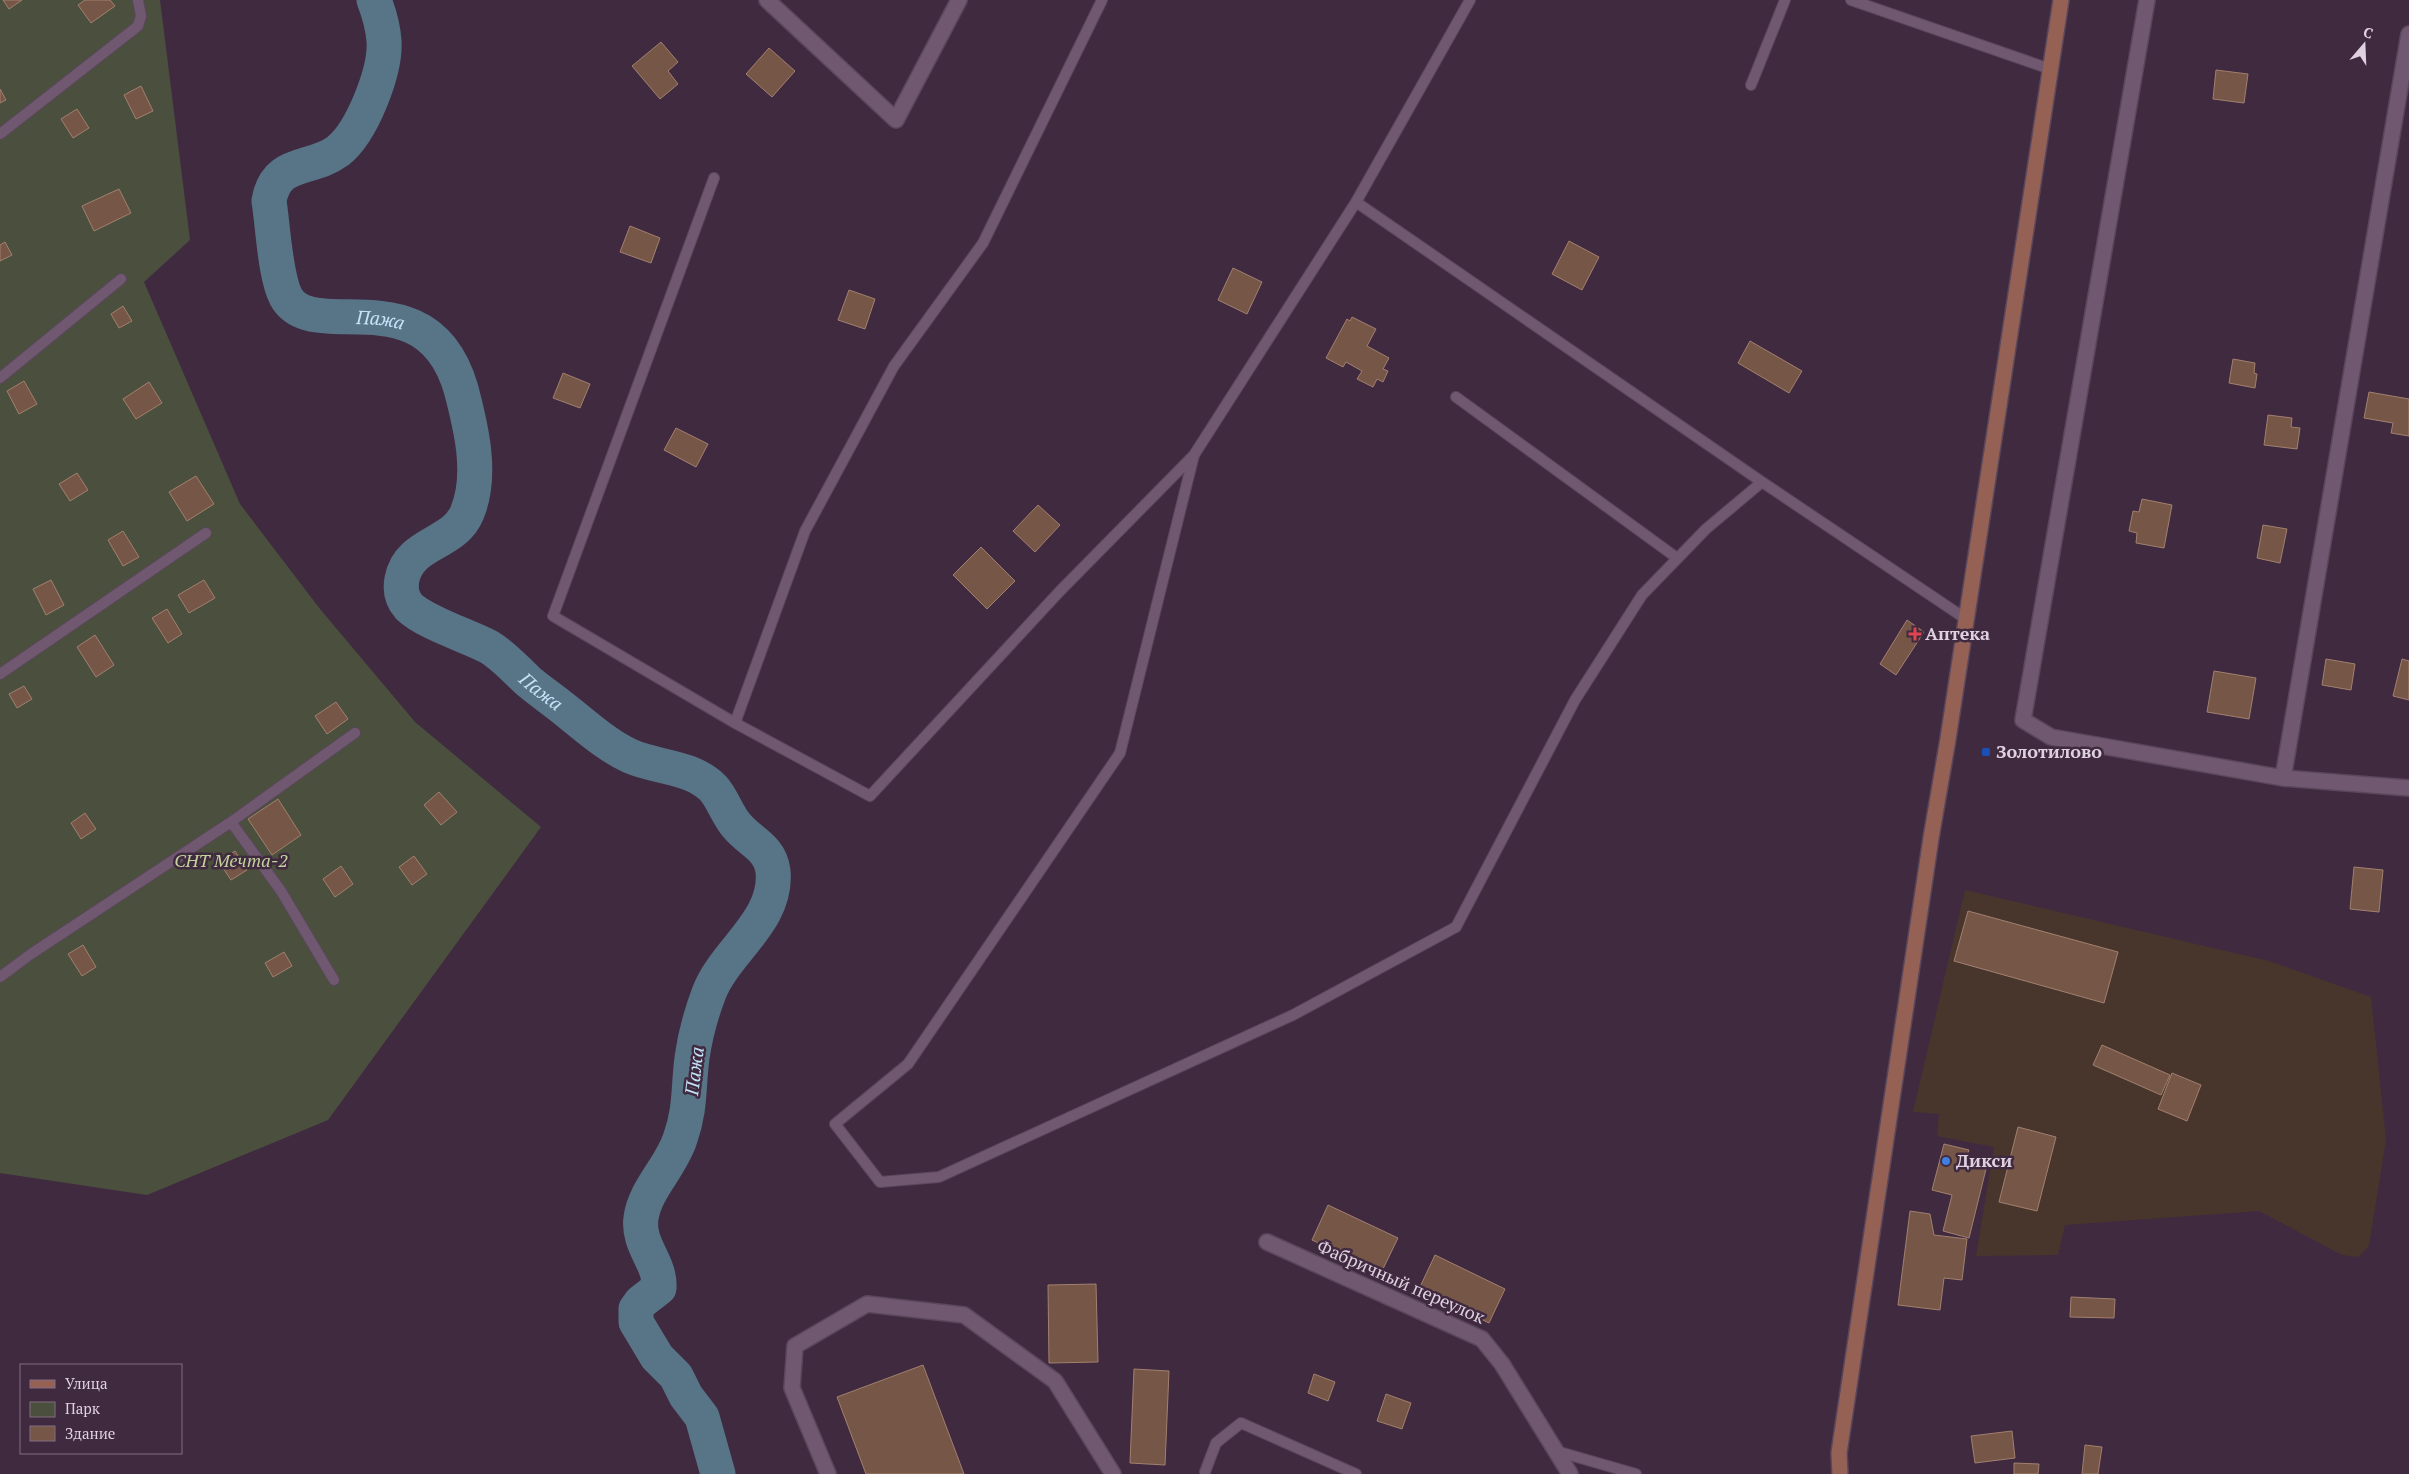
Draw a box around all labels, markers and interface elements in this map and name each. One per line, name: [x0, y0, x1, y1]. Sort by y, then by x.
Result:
north arrow: [2339, 20, 2389, 70]
text: С: [2361, 22, 2376, 43]
water label: Пажа: [355, 304, 408, 335]
place label: Аптека: [1925, 621, 1990, 645]
marker: Аптека: [1909, 628, 1921, 640]
water label: Пажа: [514, 666, 569, 716]
place label: Золотилово: [1996, 739, 2102, 763]
marker: Золотилово: [1980, 746, 1992, 758]
park label: СНТ Мечта-2: [174, 848, 288, 872]
water label: Пажа: [678, 1045, 709, 1098]
place label: Дикси: [1956, 1148, 2012, 1172]
marker: Дикси: [1940, 1155, 1952, 1167]
street label: Фабричный переулок: [1314, 1233, 1489, 1329]
legend: [20, 1364, 182, 1454]
text: Улица: [65, 1373, 108, 1393]
text: Парк: [65, 1398, 101, 1418]
text: Здание: [65, 1423, 115, 1443]

